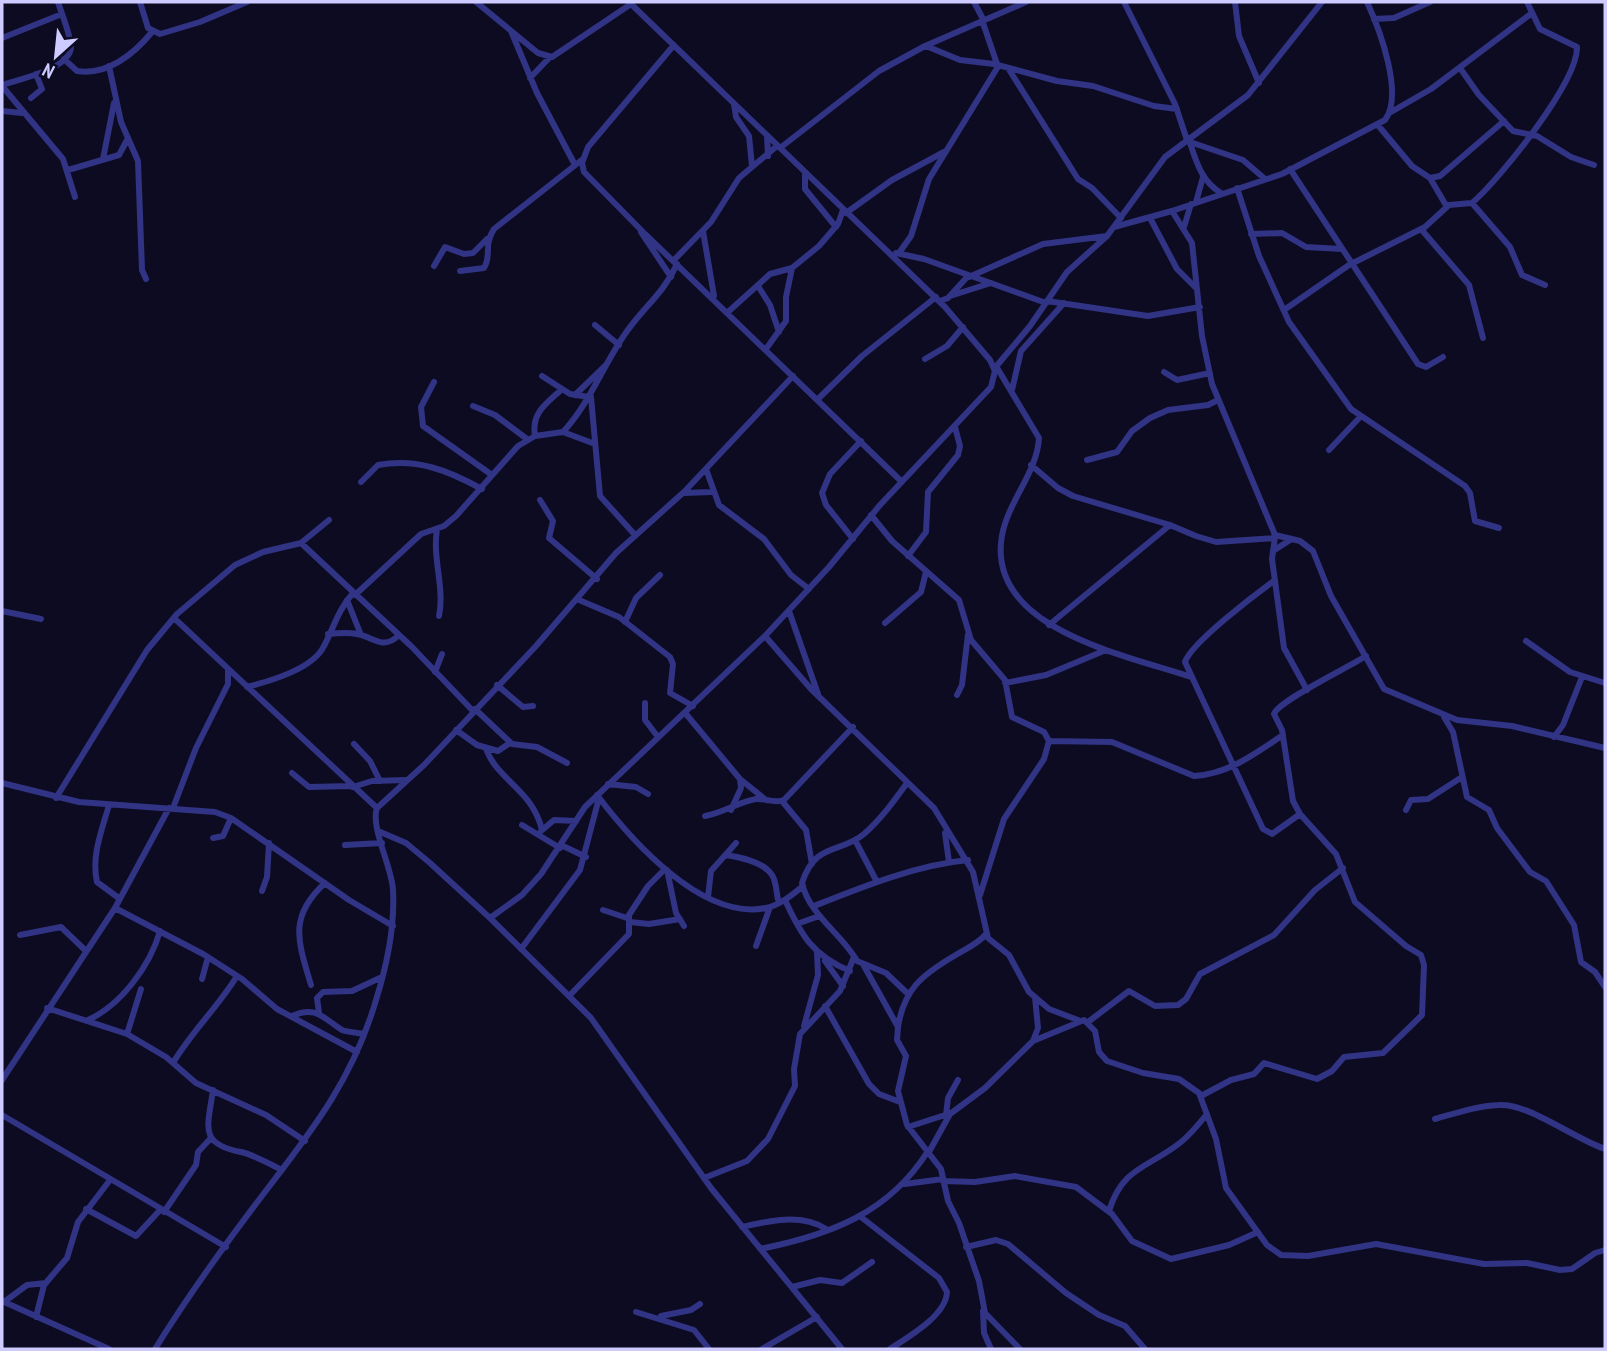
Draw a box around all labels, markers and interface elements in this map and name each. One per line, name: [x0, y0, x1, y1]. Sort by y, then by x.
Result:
north arrow: [21, 21, 91, 91]
text: N: [38, 58, 58, 84]

